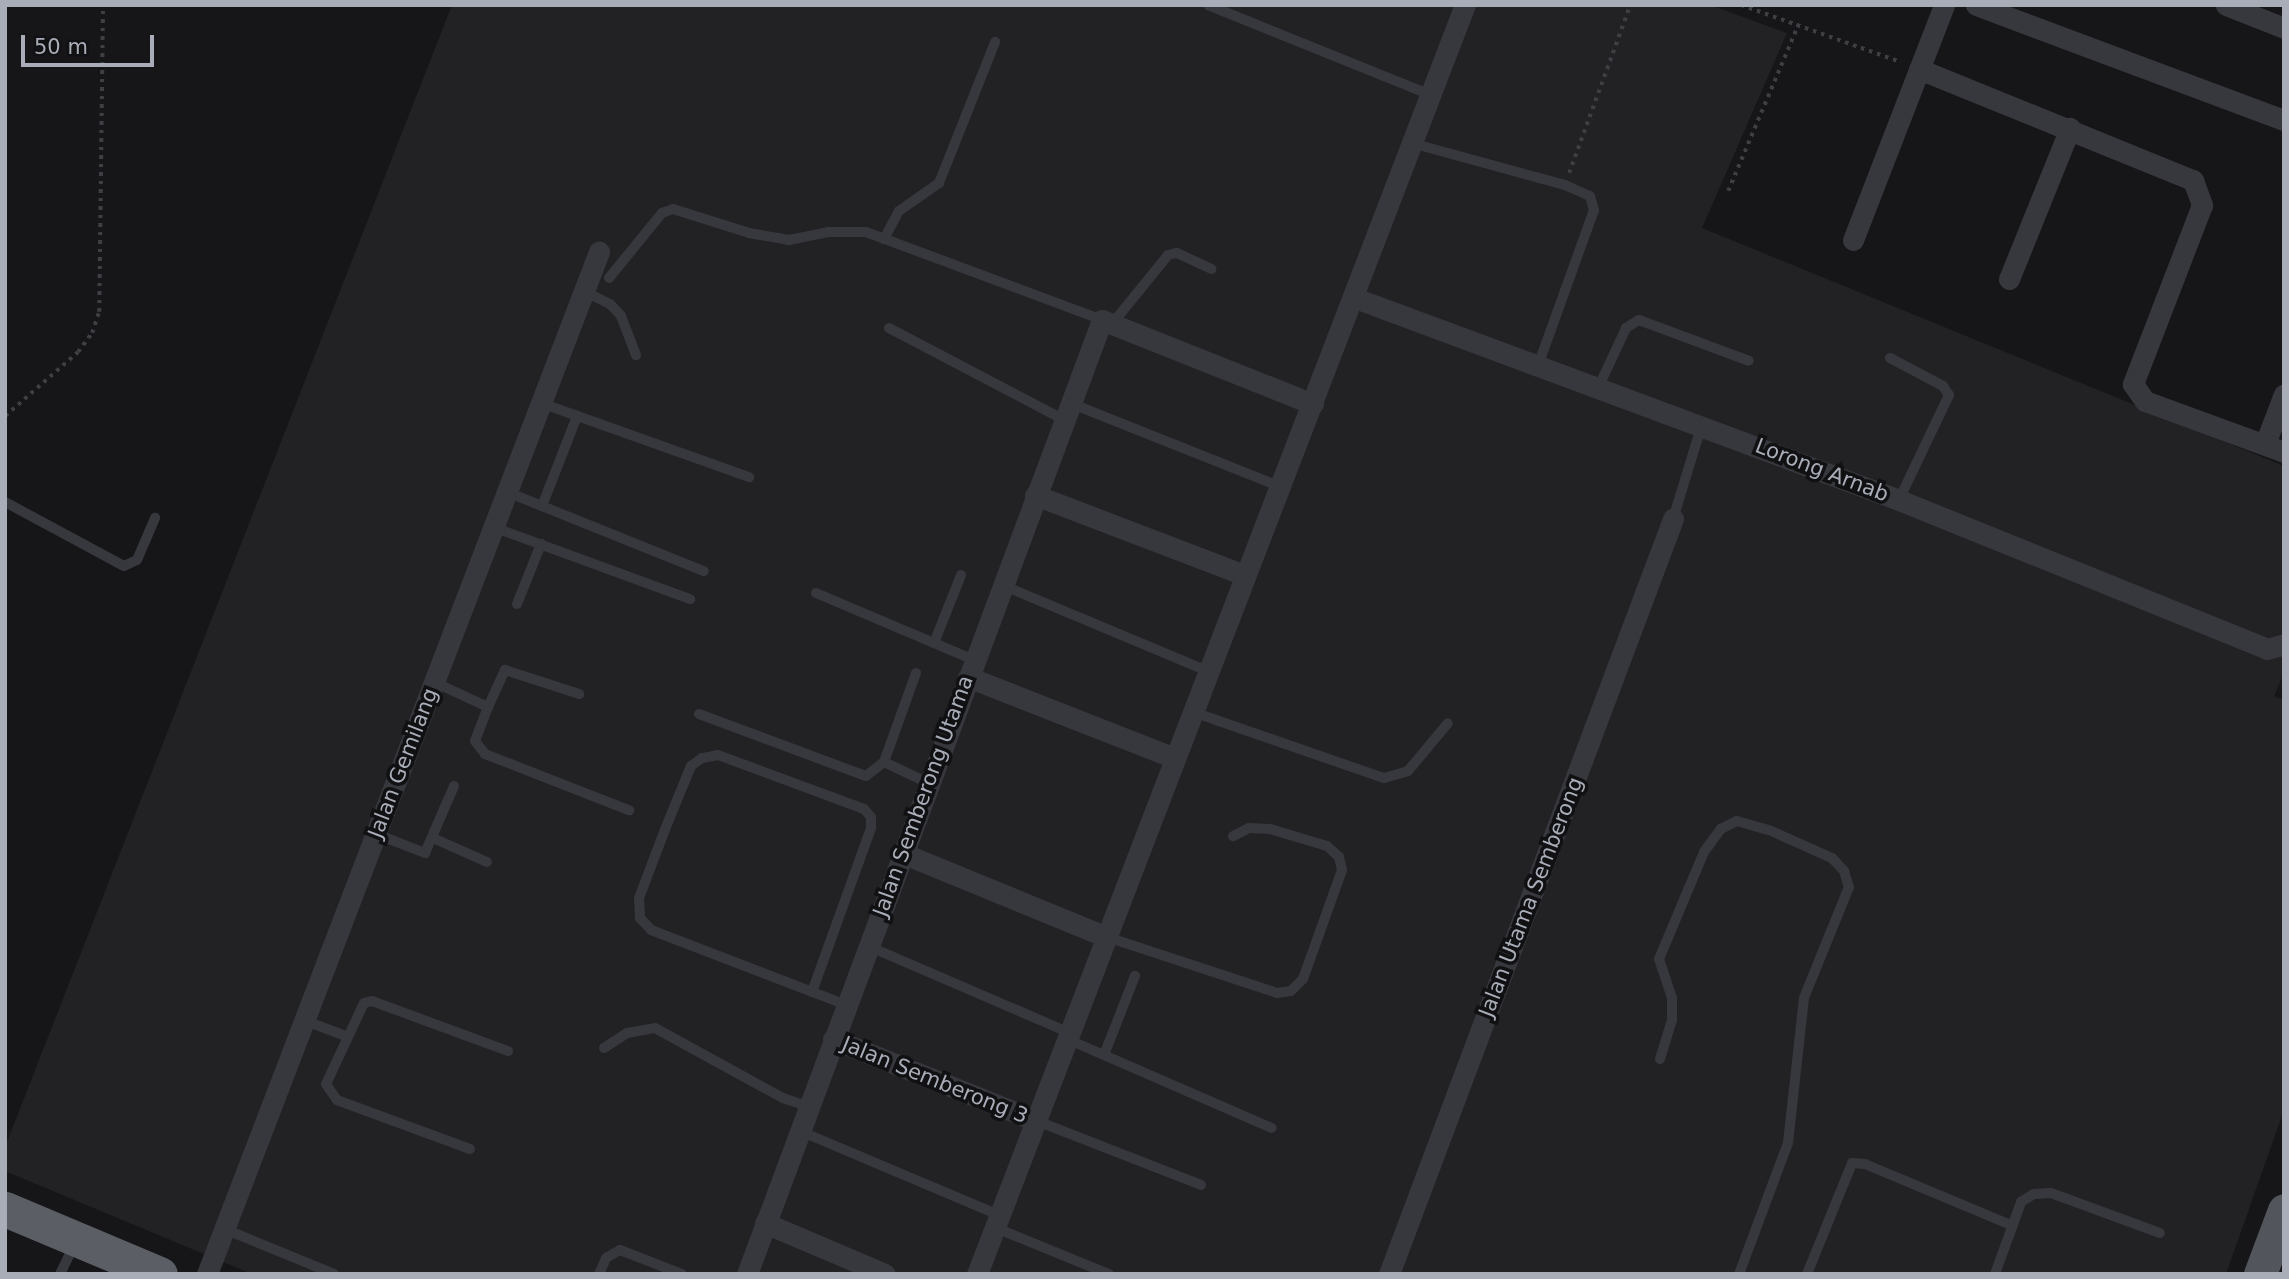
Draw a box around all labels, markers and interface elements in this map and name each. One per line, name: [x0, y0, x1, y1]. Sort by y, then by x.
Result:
scale bar: [24, 21, 158, 65]
text: 50 m: [34, 35, 88, 59]
street label: Lorong Arnab: [1752, 433, 1892, 507]
street label: Jalan Semberong Utama: [868, 672, 978, 920]
street label: Jalan Gemilang: [363, 684, 443, 842]
street label: Jalan Utama Semberong: [1474, 774, 1588, 1020]
street label: Jalan Semberong 3: [838, 1031, 1032, 1129]

